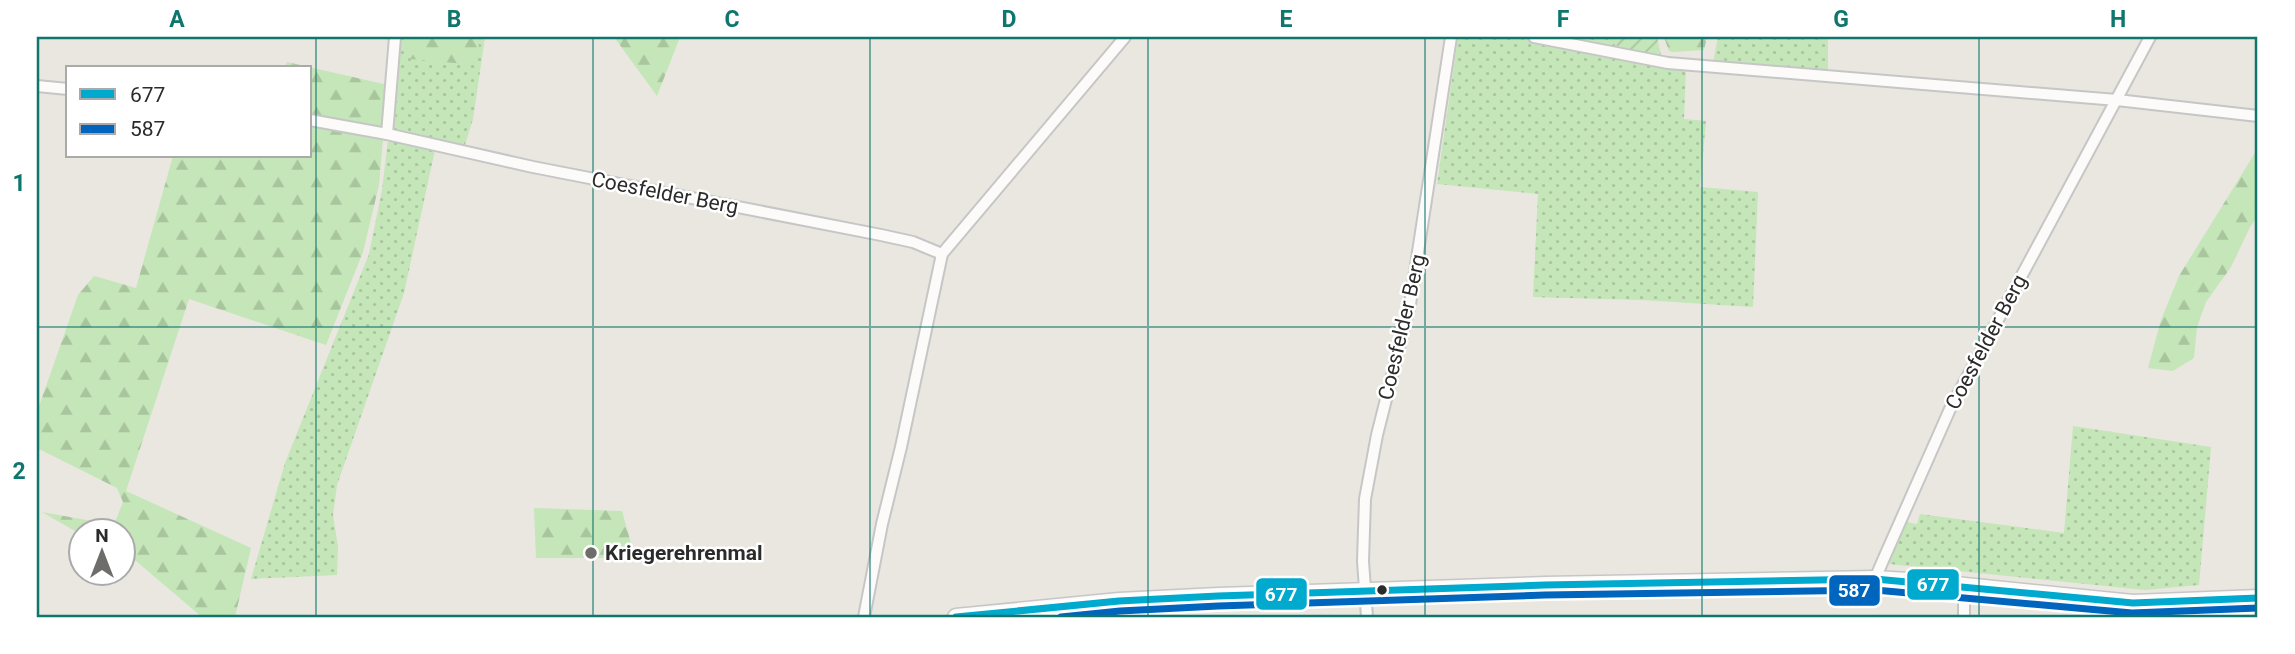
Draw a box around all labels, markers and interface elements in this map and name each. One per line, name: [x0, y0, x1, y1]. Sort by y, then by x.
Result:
text: A: [169, 6, 185, 33]
text: B: [447, 6, 461, 33]
text: C: [724, 6, 740, 33]
text: D: [1002, 6, 1016, 33]
text: E: [1280, 6, 1293, 33]
text: F: [1557, 6, 1570, 33]
text: G: [1833, 6, 1849, 33]
text: H: [2110, 6, 2126, 33]
legend: [66, 66, 312, 158]
text: 677: [130, 83, 165, 107]
text: 587: [130, 117, 165, 141]
street label: Coesfelder Berg: [590, 167, 740, 219]
text: 1: [12, 170, 26, 197]
street label: Coesfelder Berg: [1374, 252, 1430, 402]
street label: Coesfelder Berg: [1940, 271, 2032, 413]
text: 2: [12, 458, 26, 485]
north arrow: [66, 518, 136, 588]
text: N: [95, 524, 109, 547]
place label: Kriegerehrenmal: [605, 541, 762, 565]
marker: Kriegerehrenmal: [583, 545, 599, 561]
line badge: 677: [1906, 568, 1960, 601]
text: 677: [1917, 573, 1949, 596]
line badge: 587: [1828, 574, 1881, 607]
line badge: 677: [1255, 577, 1308, 611]
text: 587: [1838, 579, 1870, 602]
text: 677: [1265, 583, 1297, 606]
unlabelled marker: [1375, 583, 1389, 597]

